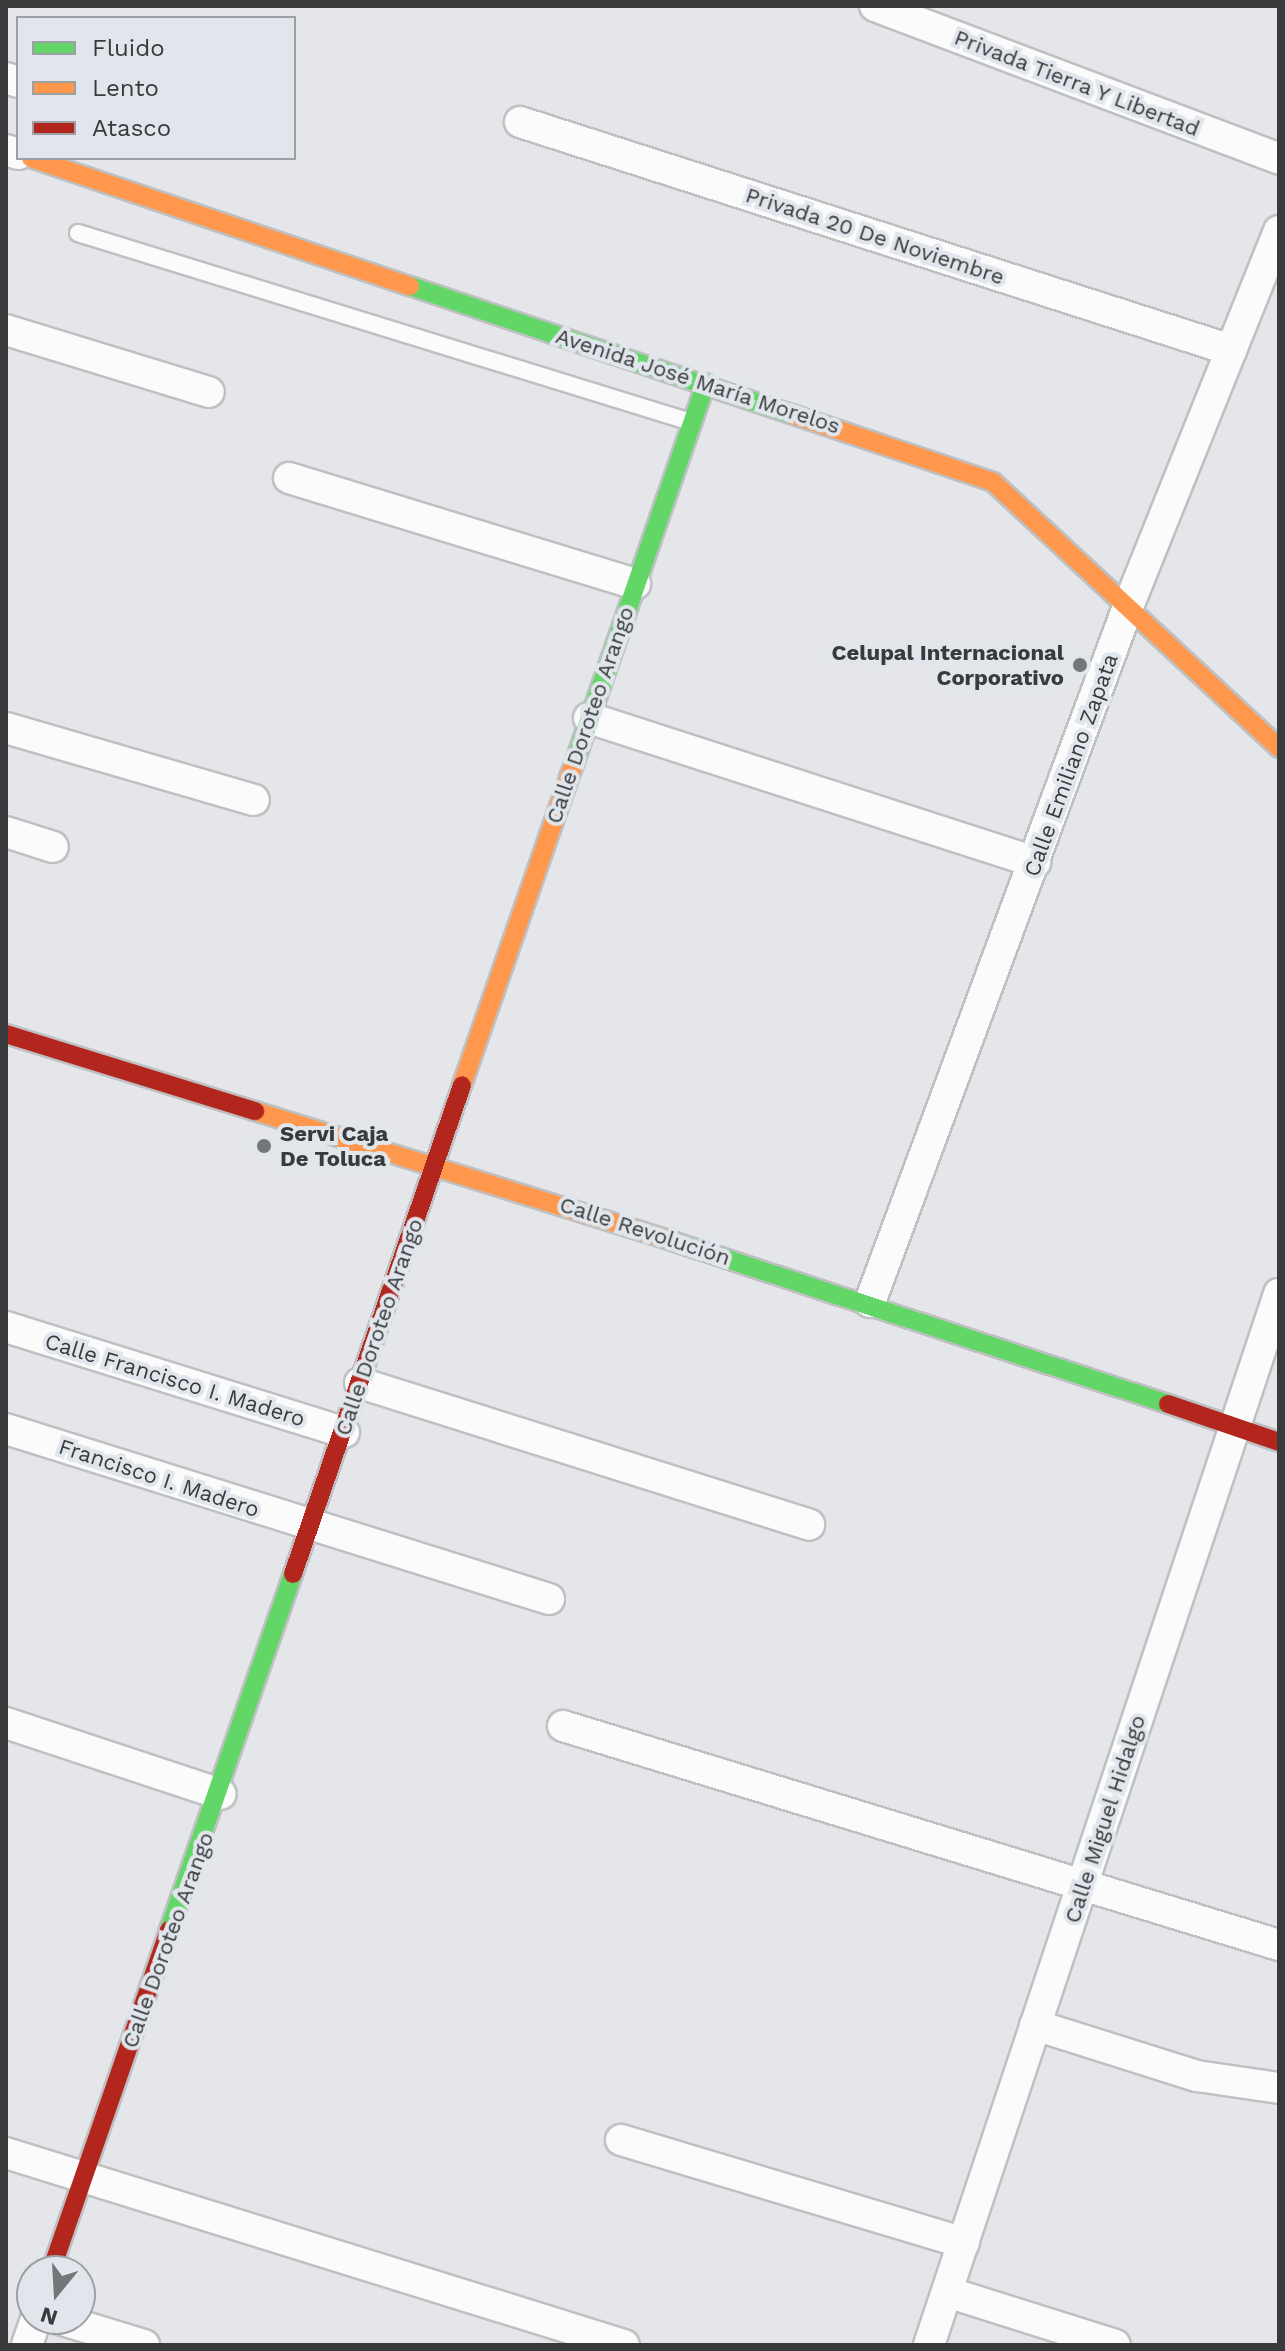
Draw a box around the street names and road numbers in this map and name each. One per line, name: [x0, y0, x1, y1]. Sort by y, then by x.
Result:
street label: Privada Tierra Y Libertad: [949, 23, 1205, 143]
street label: Privada 20 De Noviembre: [742, 182, 1008, 290]
street label: Avenida José María Morelos: [552, 322, 844, 440]
street label: Calle Doroteo Arango: [540, 603, 640, 827]
street label: Calle Emiliano Zapata: [1018, 650, 1124, 880]
street label: Calle Revolución: [556, 1191, 734, 1271]
street label: Calle Doroteo Arango: [329, 1215, 429, 1439]
street label: Calle Francisco I. Madero: [42, 1328, 308, 1432]
street label: Francisco I. Madero: [55, 1433, 263, 1523]
street label: Calle Miguel Hidalgo: [1059, 1711, 1151, 1927]
street label: Calle Doroteo Arango: [116, 1828, 220, 2052]

